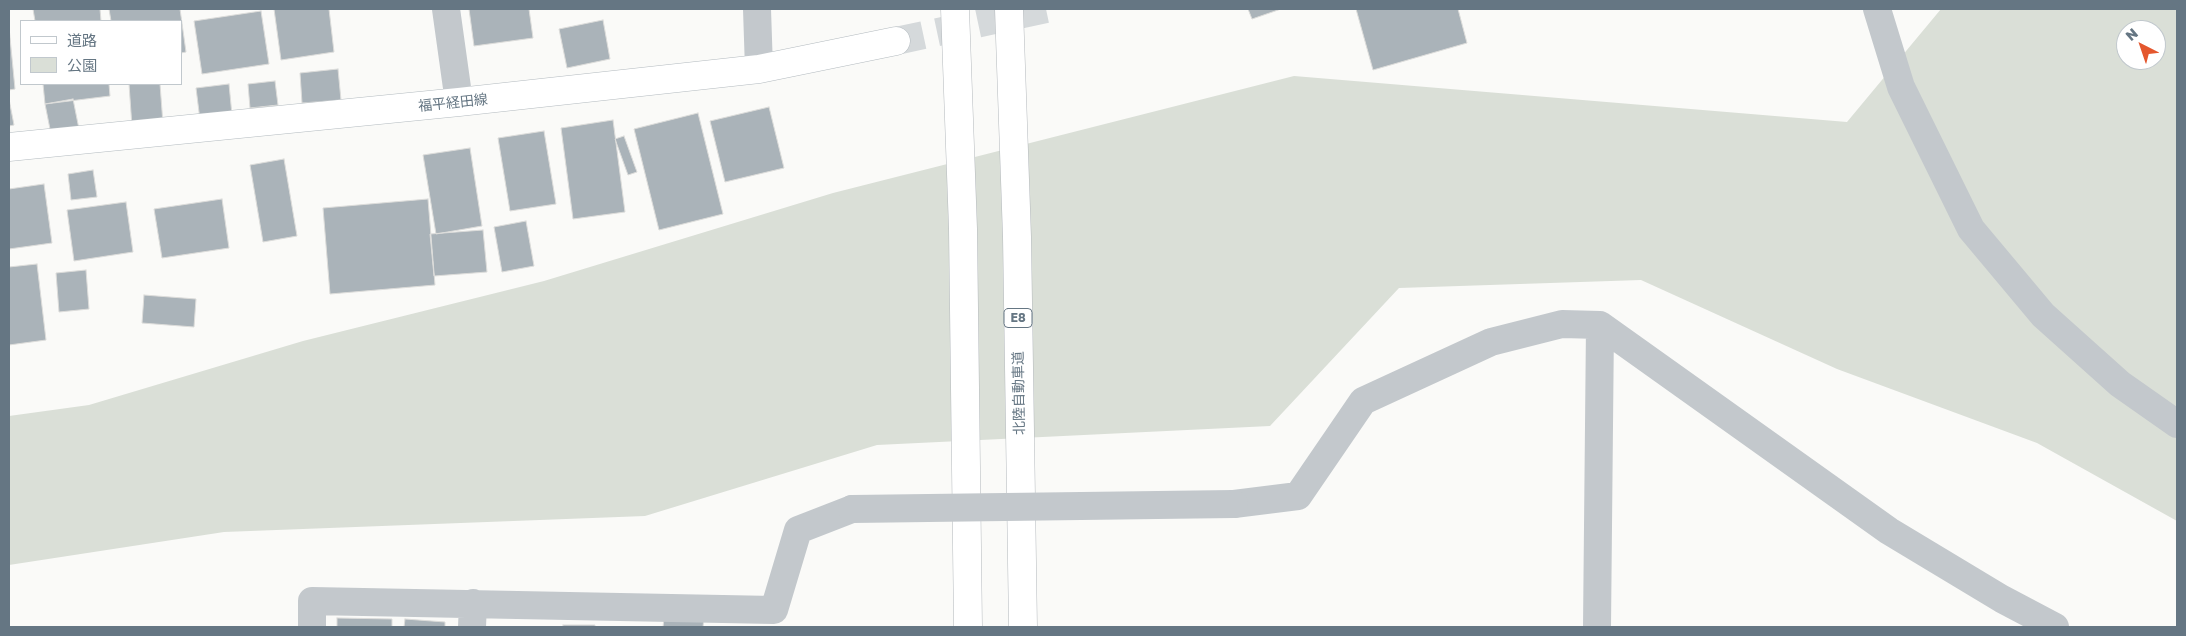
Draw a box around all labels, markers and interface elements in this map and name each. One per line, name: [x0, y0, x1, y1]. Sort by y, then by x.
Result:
legend: [20, 20, 182, 85]
north arrow: [2116, 20, 2166, 70]
text: N: [2122, 24, 2141, 44]
text: 道路: [67, 31, 97, 49]
text: 公園: [67, 56, 97, 74]
street label: 福平経田線: [417, 91, 489, 115]
road number: E8: [1004, 308, 1032, 328]
street label: 北陸自動車道: [1010, 351, 1028, 435]

